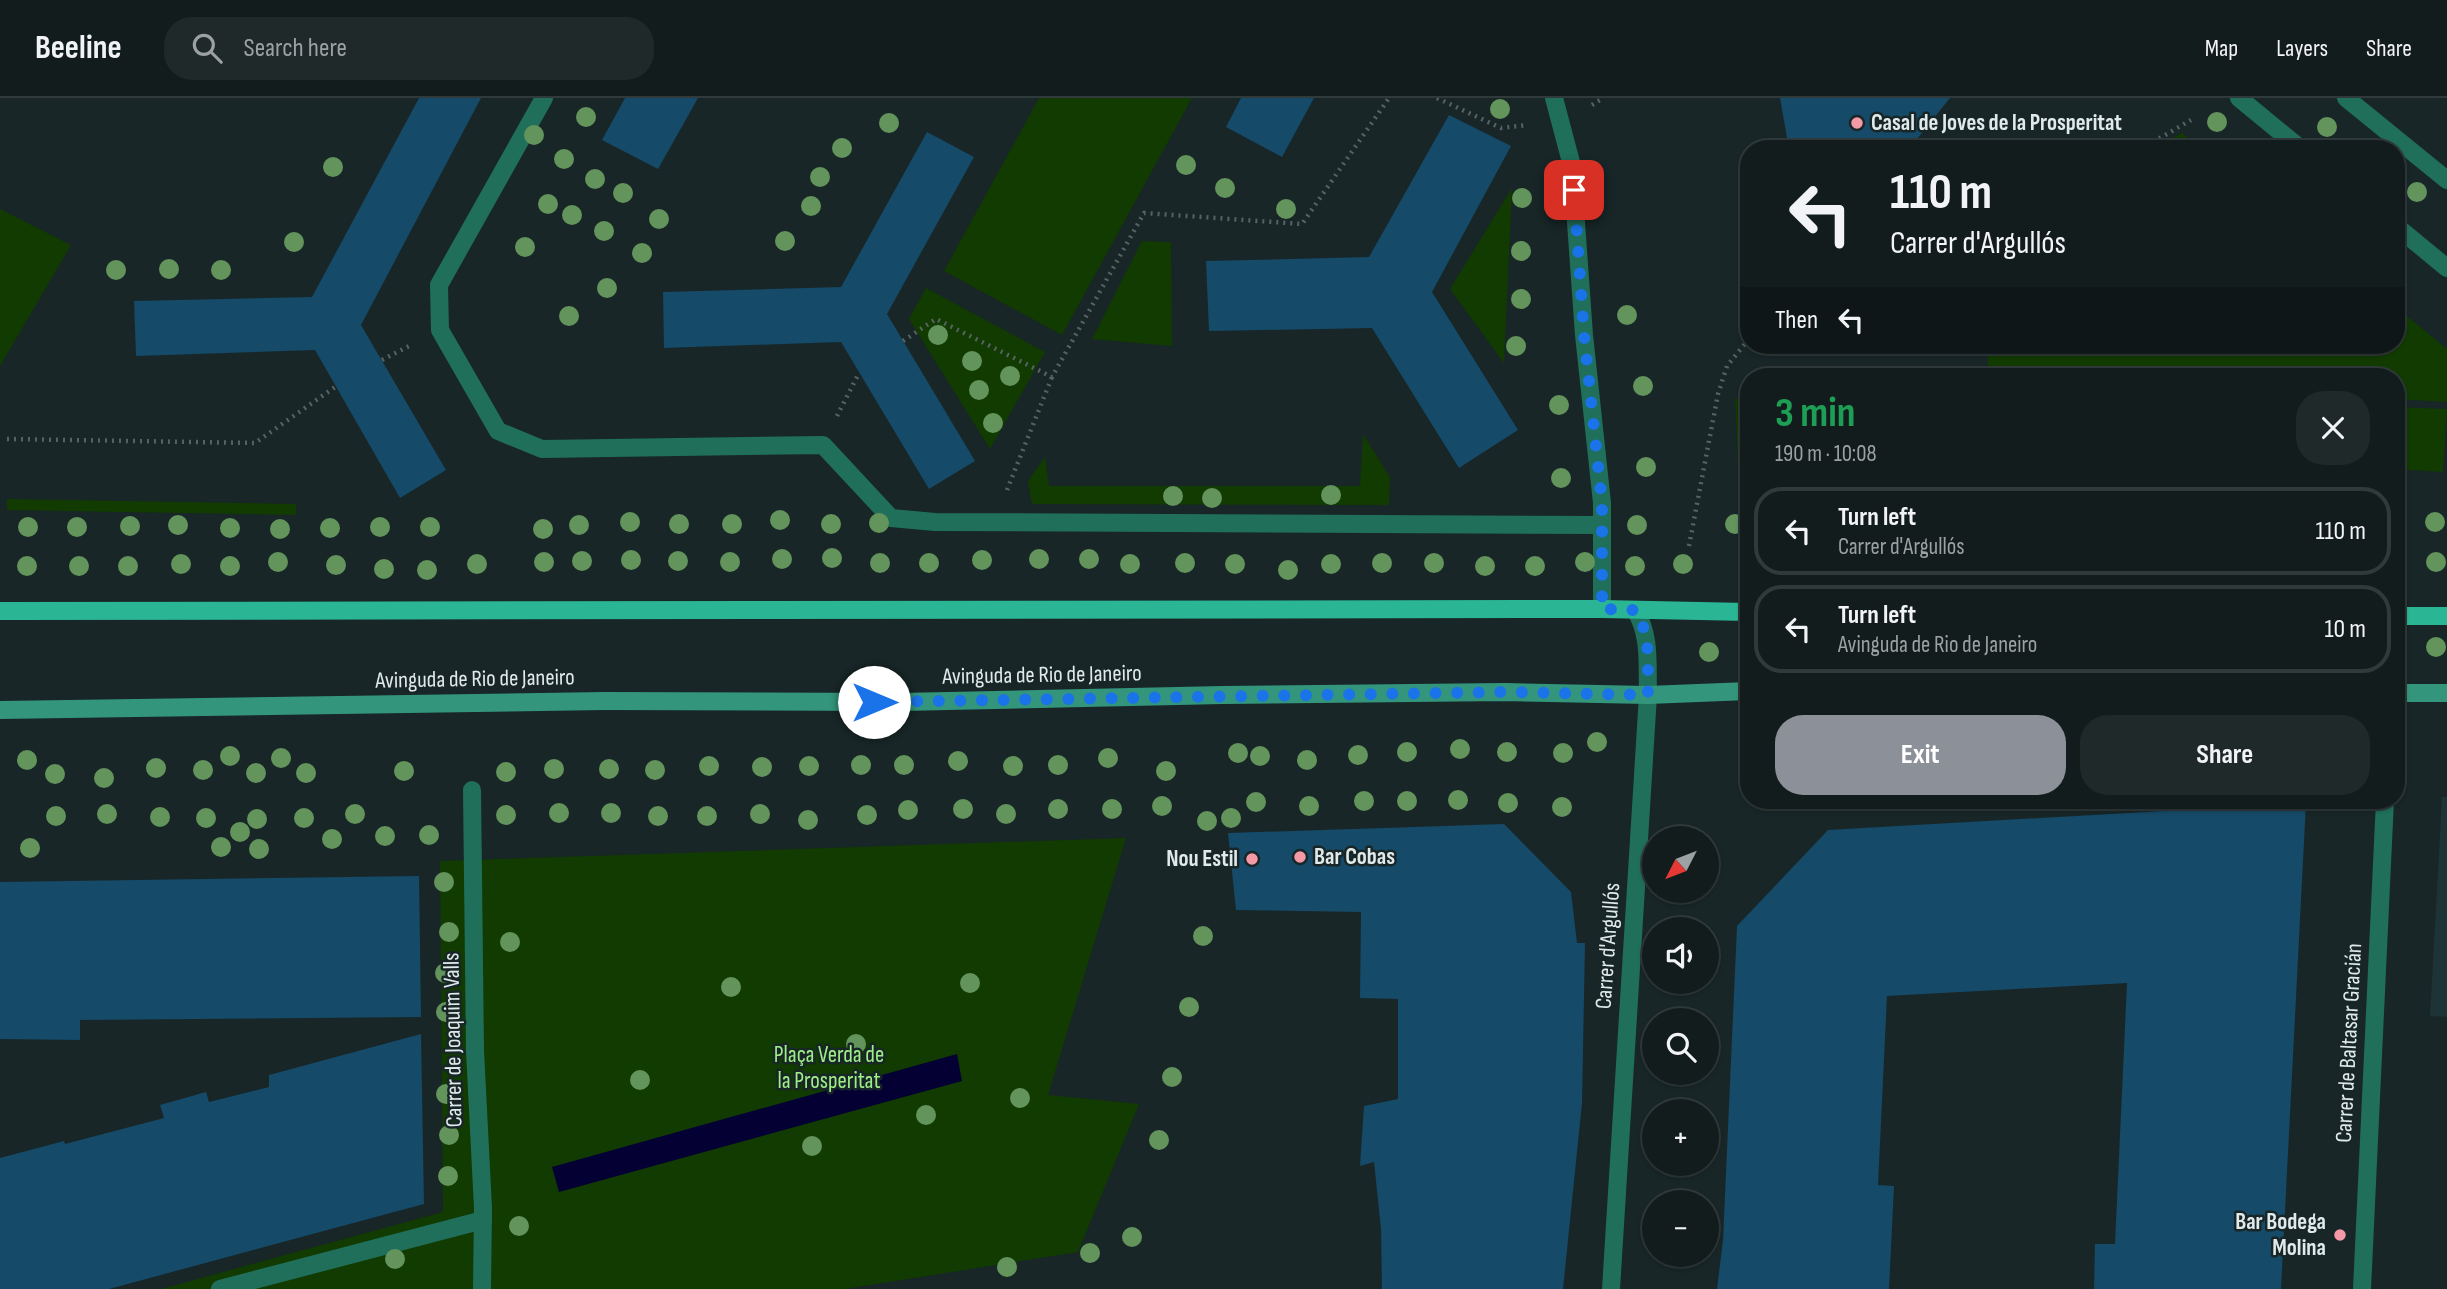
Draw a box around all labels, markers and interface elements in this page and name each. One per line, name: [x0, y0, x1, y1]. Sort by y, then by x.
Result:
search box: [164, 17, 654, 80]
text: Beeline: [35, 28, 122, 68]
icon: search: [188, 29, 226, 67]
text: Search here: [244, 33, 347, 64]
text: Map: [2205, 34, 2238, 63]
text: Layers: [2276, 34, 2328, 63]
text: Share: [2366, 34, 2412, 63]
place label: Casal de Joves de la Prosperitat: [1871, 109, 2122, 137]
marker: Casal de Joves de la Prosperitat: [1849, 115, 1865, 131]
pin: [1544, 160, 1604, 220]
text: 110 m: [1890, 164, 1992, 223]
icon: left: [1775, 168, 1866, 259]
icon: arrive: [1555, 171, 1593, 209]
text: Carrer d'Argullós: [1890, 224, 2066, 263]
icon: left: [1832, 301, 1870, 339]
text: Then: [1775, 305, 1818, 336]
text: 3 min: [1775, 388, 1855, 439]
button: close: [2296, 391, 2370, 465]
text: 190 m · 10:08: [1775, 440, 1877, 468]
text: Turn left: [1838, 502, 1916, 533]
icon: left: [1779, 512, 1817, 550]
text: 110 m: [2315, 516, 2366, 547]
text: Carrer d'Argullós: [1838, 533, 1965, 561]
text: Turn left: [1838, 600, 1916, 631]
icon: left: [1779, 610, 1817, 648]
text: 10 m: [2324, 614, 2366, 645]
text: Avinguda de Rio de Janeiro: [1838, 631, 2037, 659]
street label: Avinguda de Rio de Janeiro: [941, 659, 1142, 691]
street label: Avinguda de Rio de Janeiro: [374, 663, 575, 695]
position arrow: [837, 665, 911, 739]
button: Exit: [1775, 715, 2066, 795]
button: Share: [2080, 715, 2370, 795]
north arrow: [1642, 826, 1718, 903]
map controls: [1642, 826, 1719, 1267]
place label: Bar Cobas: [1314, 843, 1395, 871]
place label: Nou Estil: [1166, 845, 1238, 873]
marker: Bar Cobas: [1292, 849, 1308, 865]
marker: Nou Estil: [1244, 851, 1260, 867]
street label: Carrer d'Argullós: [1590, 882, 1626, 1010]
button: sound: [1642, 917, 1719, 994]
street label: Carrer de Baltasar Gracián: [2330, 943, 2368, 1143]
street label: Carrer de Joaquim Valls: [437, 952, 469, 1128]
button: search: [1642, 1008, 1719, 1085]
park label: Plaça Verda de la Prosperitat: [774, 1041, 884, 1095]
button: +: [1642, 1099, 1719, 1176]
button: −: [1642, 1190, 1719, 1267]
place label: Bar Bodega Molina: [2235, 1208, 2326, 1262]
marker: Bar Bodega Molina: [2332, 1227, 2348, 1243]

